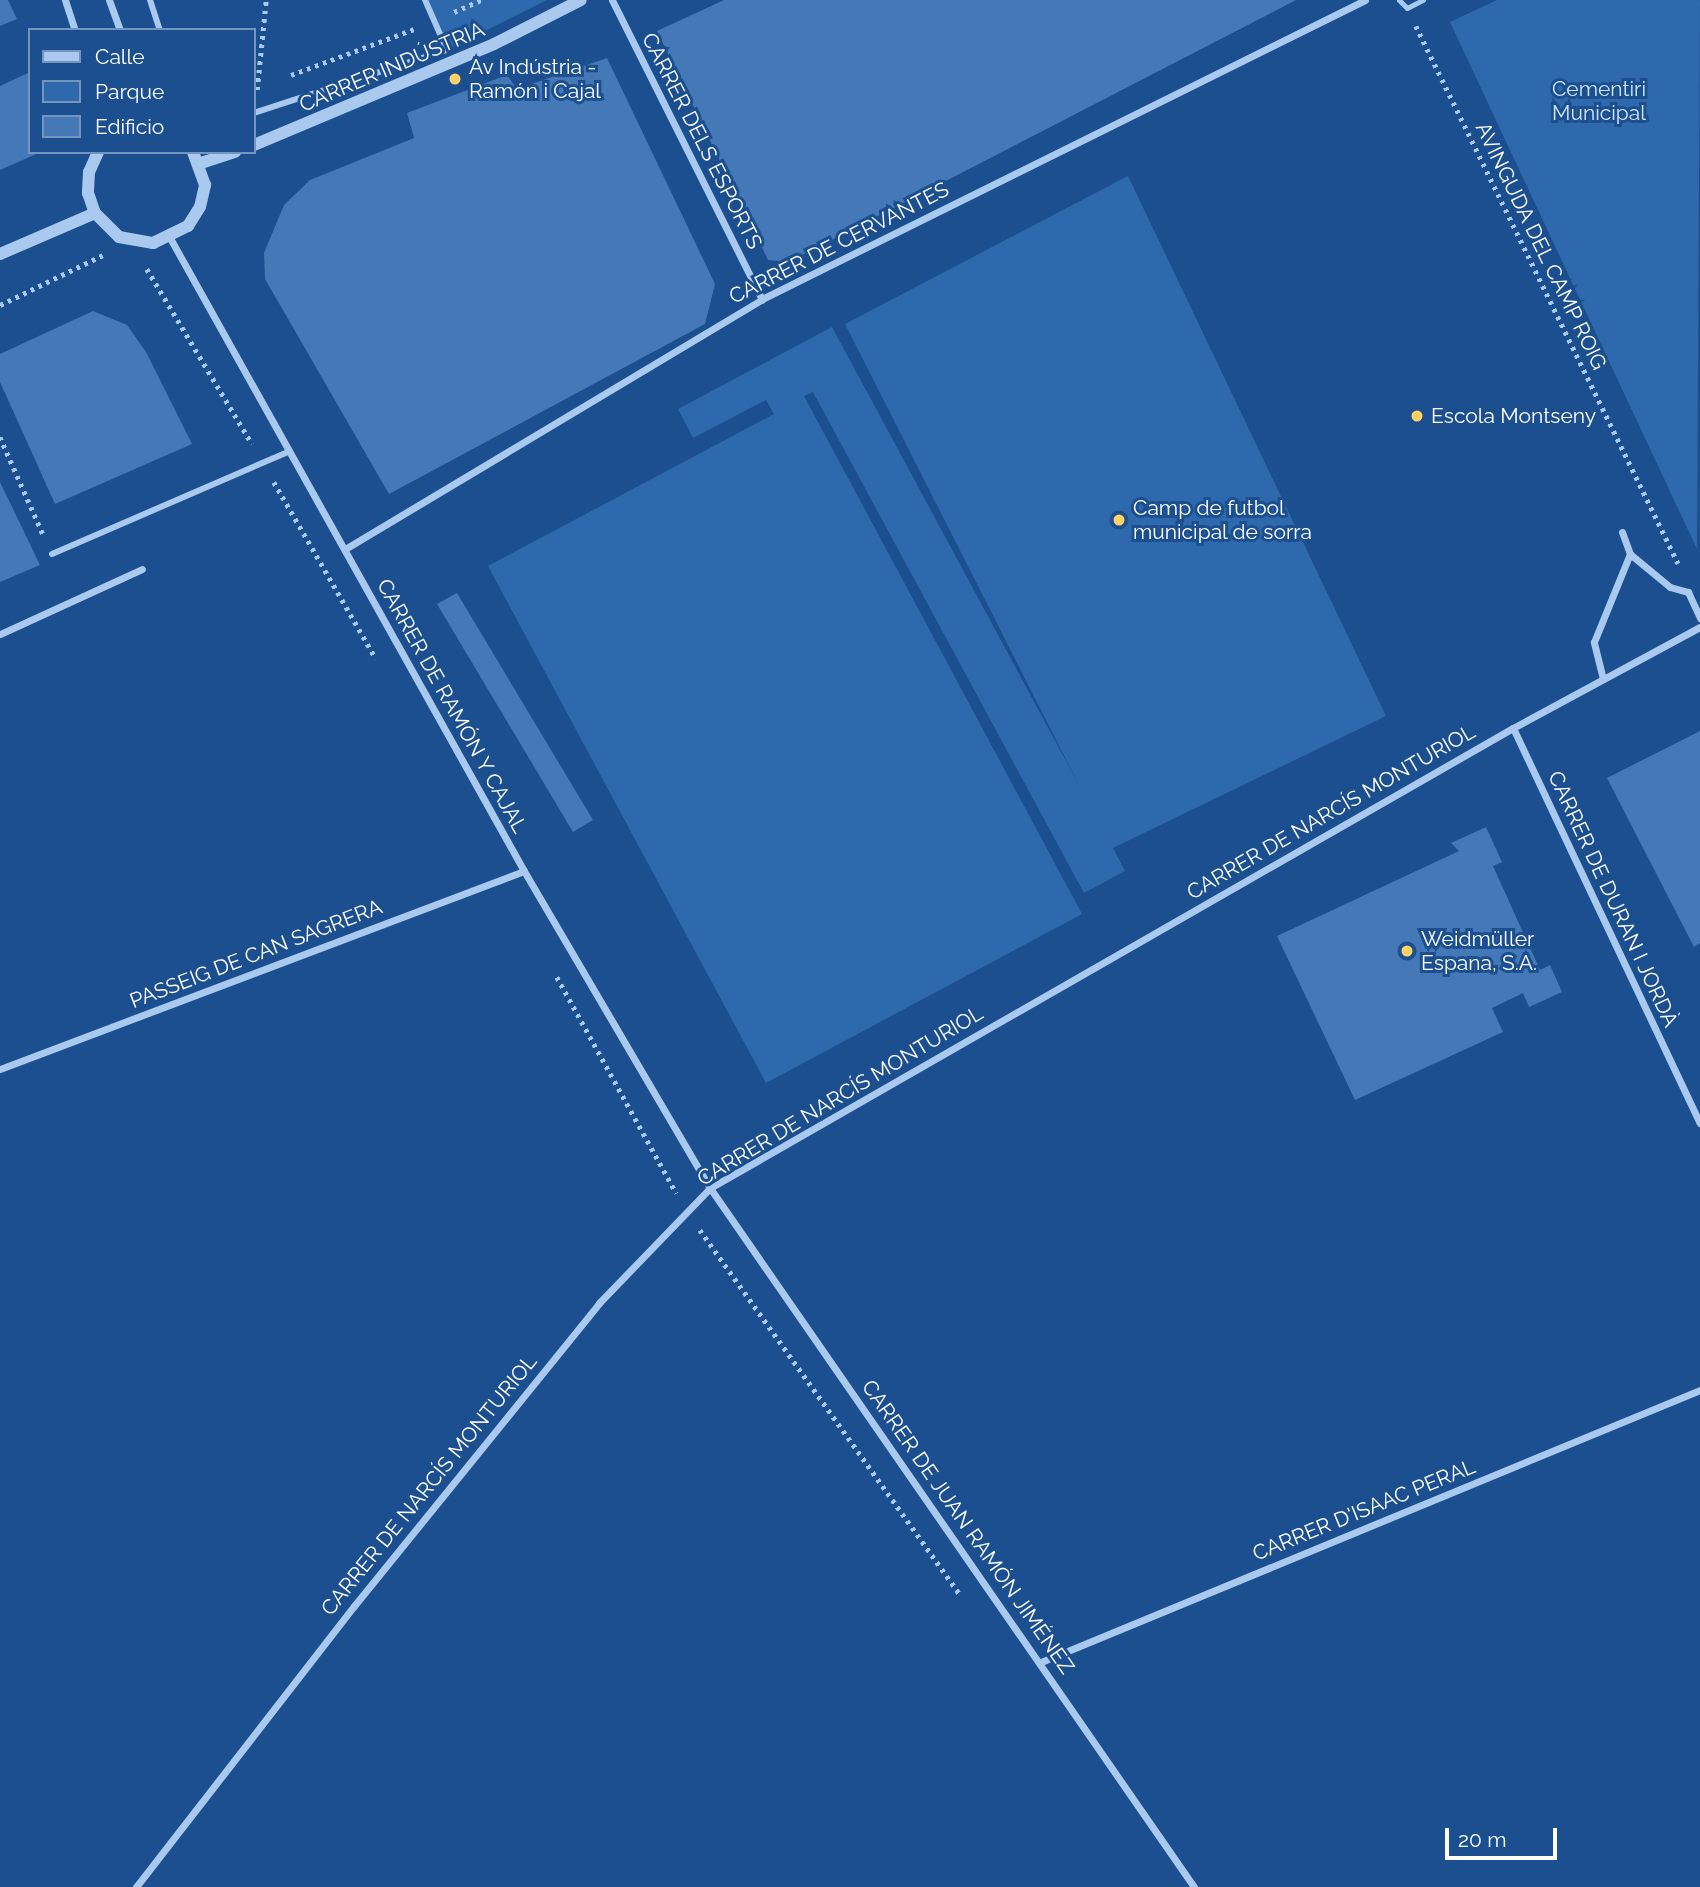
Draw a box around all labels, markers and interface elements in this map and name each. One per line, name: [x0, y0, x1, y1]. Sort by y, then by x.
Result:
street label: CARRER INDÚSTRIA: [296, 17, 488, 117]
legend: [28, 28, 256, 154]
street label: CARRER DELS ESPORTS: [636, 29, 768, 253]
text: Calle: [95, 44, 145, 69]
place label: Av Indústria - Ramón i Cajal: [469, 54, 601, 104]
marker: Av Indústria - Ramón i Cajal: [447, 71, 463, 87]
park label: Cementiri Municipal: [1552, 76, 1646, 126]
text: Parque: [95, 79, 164, 104]
text: Edificio: [95, 114, 164, 139]
street label: AVINGUDA DEL CAMP ROIG: [1470, 117, 1612, 375]
street label: CARRER DE CERVANTES: [725, 177, 953, 309]
place label: Escola Montseny: [1431, 403, 1596, 429]
marker: Escola Montseny: [1409, 408, 1425, 424]
place label: Camp de futbol municipal de sorra: [1133, 495, 1313, 545]
marker: Camp de futbol municipal de sorra: [1111, 512, 1127, 528]
street label: CARRER DE RAMÓN Y CAJAL: [371, 574, 533, 838]
street label: CARRER DE NARCÍS MONTURIOL: [1182, 719, 1480, 905]
street label: CARRER DE DURAN I JORDÀ: [1542, 767, 1684, 1031]
street label: PASSEIG DE CAN SAGRERA: [126, 894, 386, 1014]
place label: Weidmüller Espana, S.A.: [1421, 926, 1537, 976]
marker: Weidmüller Espana, S.A.: [1399, 943, 1415, 959]
street label: CARRER DE NARCÍS MONTURIOL: [693, 1001, 987, 1191]
street label: CARRER DE NARCÍS MONTURIOL: [316, 1349, 542, 1621]
street label: CARRER DE JUAN RAMÓN JIMÉNEZ: [856, 1375, 1080, 1679]
street label: CARRER D'ISAAC PERAL: [1249, 1454, 1479, 1566]
scale bar: [1448, 1814, 1560, 1858]
text: 20 m: [1458, 1827, 1506, 1852]

